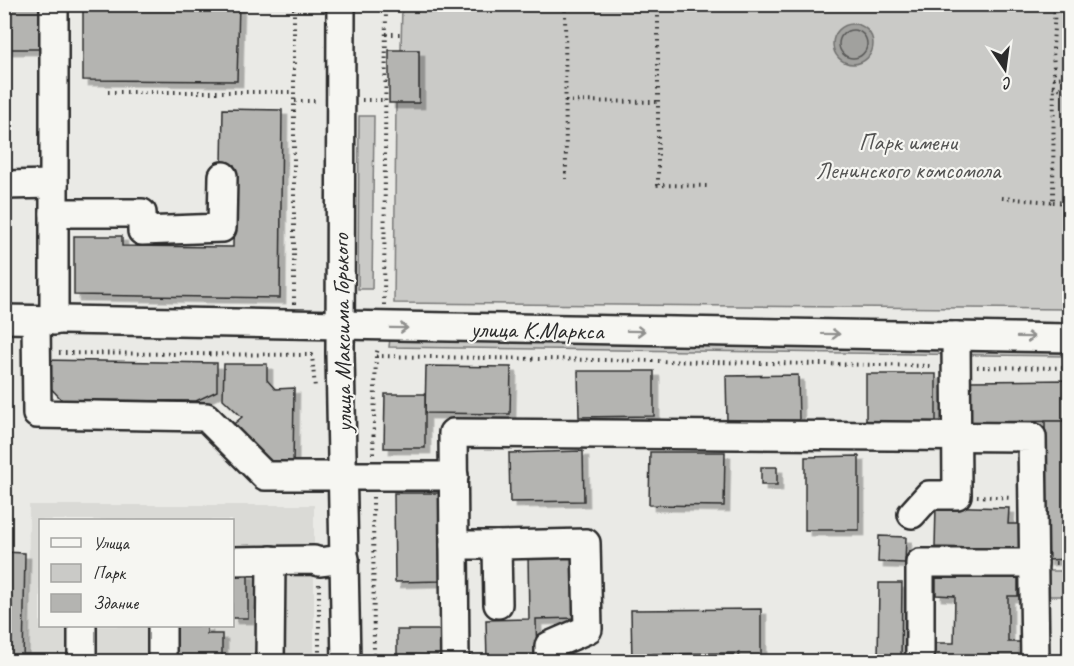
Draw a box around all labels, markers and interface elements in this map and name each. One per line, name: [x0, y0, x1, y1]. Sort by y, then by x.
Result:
north arrow: [975, 39, 1035, 99]
text: С: [1000, 72, 1014, 94]
park label: Парк имени Ленинского комсомола: [816, 127, 1002, 185]
street label: улица Максима Горького: [325, 232, 359, 435]
street label: улица К.Маркса: [468, 314, 605, 346]
one-way arrow: [388, 322, 408, 333]
one-way arrow: [625, 325, 645, 337]
one-way arrow: [820, 328, 840, 340]
one-way arrow: [1015, 331, 1035, 343]
legend: [39, 519, 234, 627]
text: Улица: [93, 532, 130, 554]
text: Парк: [93, 562, 127, 584]
text: Здание: [93, 592, 139, 614]

